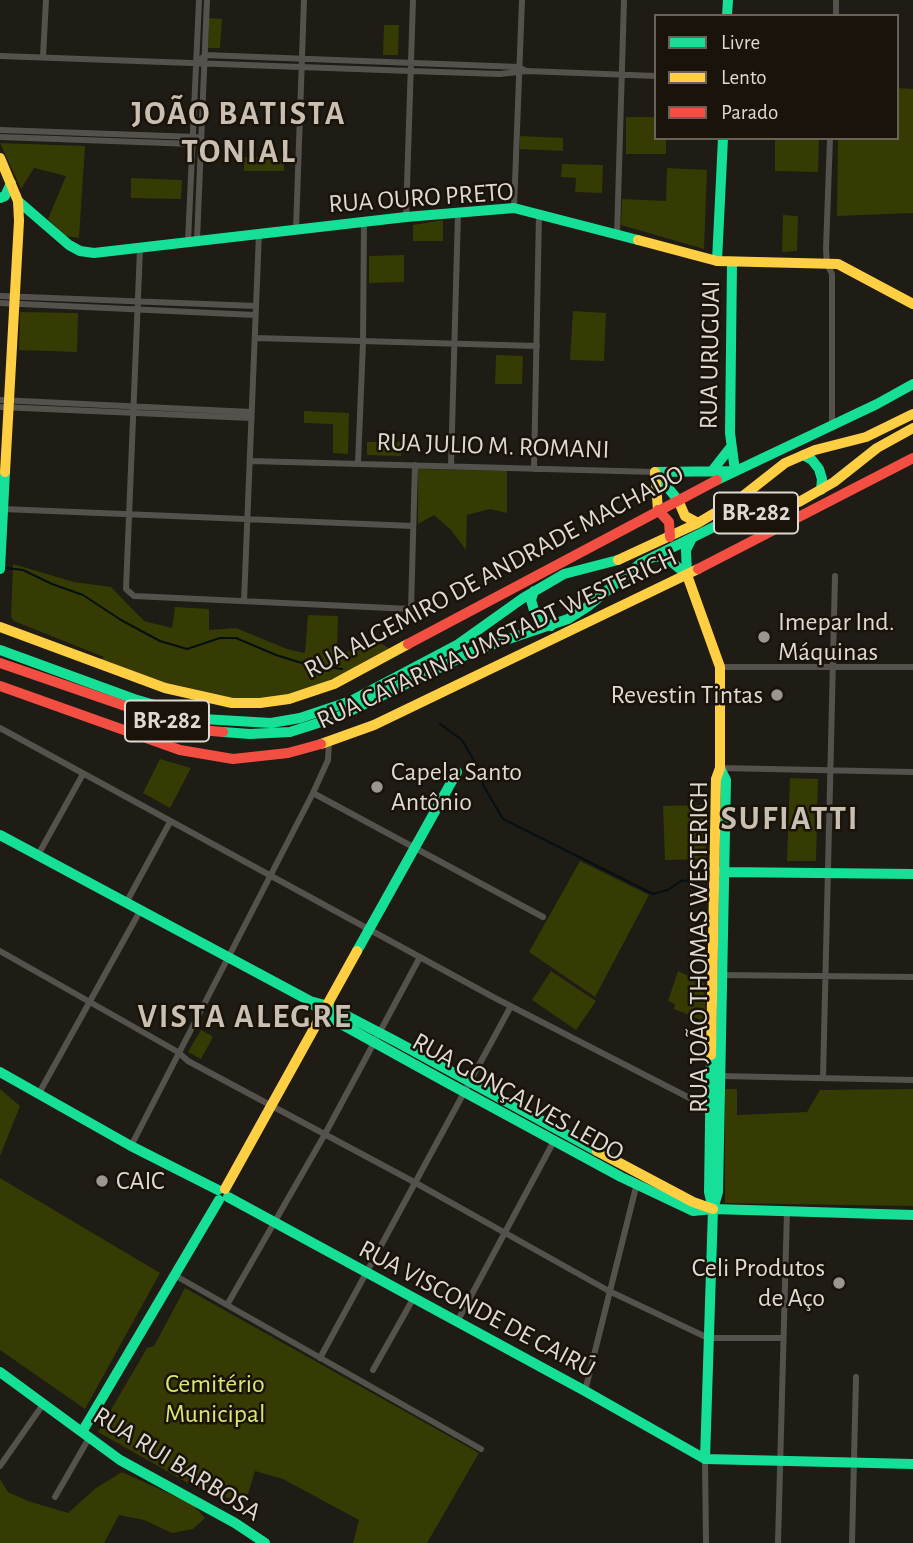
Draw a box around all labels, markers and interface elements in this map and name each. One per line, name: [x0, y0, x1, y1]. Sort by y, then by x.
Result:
legend: [654, 14, 899, 140]
text: Livre: [721, 32, 760, 53]
text: Lento: [721, 67, 767, 88]
district label: JOÃO BATISTA TONIAL: [133, 94, 345, 172]
text: Parado: [721, 102, 778, 123]
street label: RUA OURO PRETO: [327, 176, 515, 220]
street label: RUA URUGUAI: [693, 280, 727, 430]
street label: RUA JULIO M. ROMANI: [376, 426, 610, 466]
street label: RUA ALGEMIRO DE ANDRADE MACHADO: [299, 458, 689, 686]
road number: BR-282: [714, 492, 798, 534]
street label: RUA CATARINA UMSTADT WESTERICH: [312, 542, 682, 736]
place label: Imepar Ind. Máquinas: [778, 606, 895, 668]
marker: Imepar Ind. Máquinas: [756, 629, 772, 645]
place label: Revestin Tintas: [611, 679, 763, 711]
marker: Revestin Tintas: [769, 687, 785, 703]
road number: BR-282: [125, 700, 209, 742]
place label: Capela Santo Antônio: [391, 756, 522, 818]
marker: Capela Santo Antônio: [369, 779, 385, 795]
street label: RUA JOÃO THOMAS WESTERICH: [683, 781, 715, 1113]
district label: SUFIATTI: [721, 799, 859, 839]
district label: VISTA ALEGRE: [139, 997, 351, 1037]
street label: RUA GONÇALVES LEDO: [407, 1026, 629, 1168]
place label: CAIC: [116, 1165, 165, 1197]
marker: CAIC: [94, 1173, 110, 1189]
street label: RUA VISCONDE DE CAIRÚ: [353, 1233, 601, 1385]
place label: Celi Produtos de Aço: [692, 1252, 825, 1314]
marker: Celi Produtos de Aço: [831, 1275, 847, 1291]
park label: Cemitério Municipal: [165, 1368, 265, 1430]
street label: RUA RUI BARBOSA: [87, 1400, 267, 1528]

